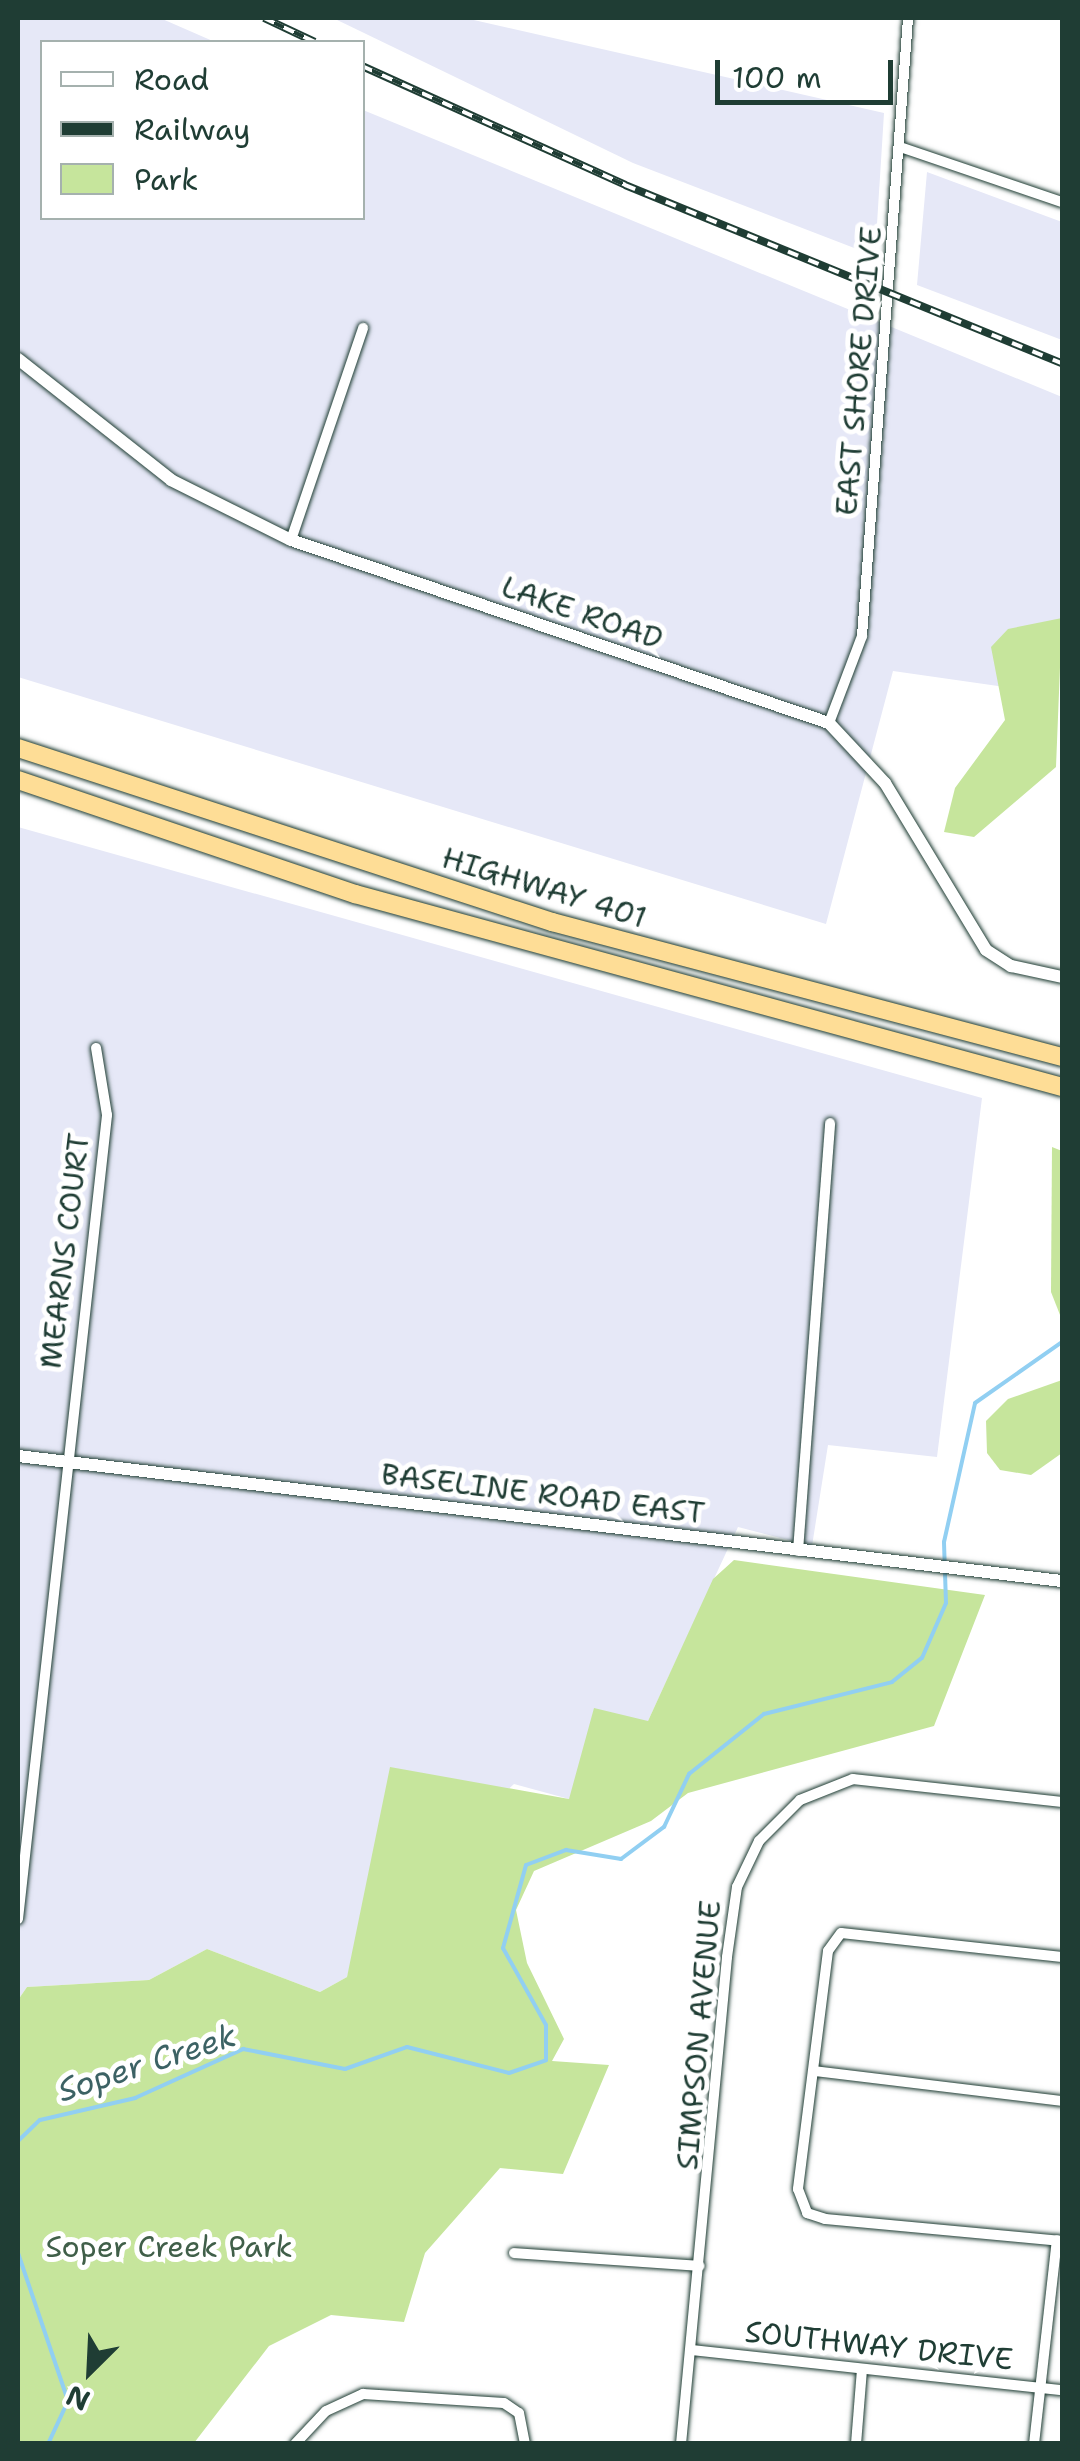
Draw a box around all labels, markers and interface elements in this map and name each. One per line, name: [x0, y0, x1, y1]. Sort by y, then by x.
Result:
legend: [40, 40, 365, 220]
scale bar: [720, 40, 898, 102]
text: 100 m: [732, 57, 822, 98]
text: Road: [134, 59, 209, 100]
text: Railway: [134, 109, 250, 150]
text: Park: [134, 159, 198, 200]
street label: EAST SHORE DRIVE: [828, 225, 890, 517]
street label: LAKE ROAD: [497, 569, 667, 657]
street label: HIGHWAY 401: [438, 840, 650, 936]
street label: MEARNS COURT: [33, 1131, 97, 1371]
street label: BASELINE ROAD EAST: [379, 1456, 707, 1532]
street label: SIMPSON AVENUE: [669, 1899, 729, 2171]
water label: Soper Creek: [53, 2016, 241, 2110]
park label: Soper Creek Park: [45, 2229, 293, 2265]
street label: SOUTHWAY DRIVE: [743, 2314, 1015, 2378]
north arrow: [40, 2321, 140, 2421]
text: N: [60, 2377, 96, 2420]

